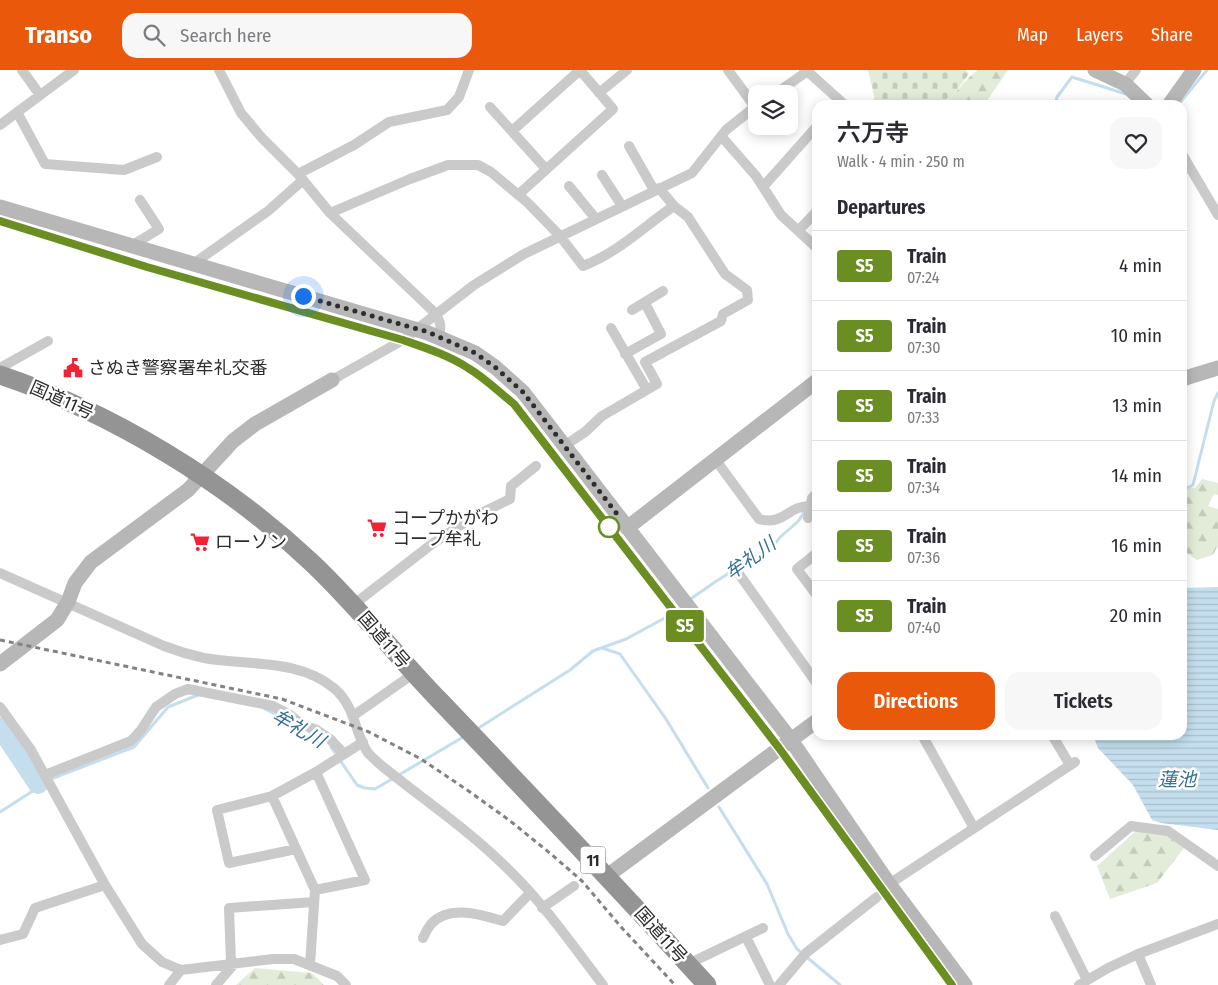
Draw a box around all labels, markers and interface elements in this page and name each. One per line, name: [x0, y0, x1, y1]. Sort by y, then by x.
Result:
search box: [122, 13, 472, 58]
text: Transo: [25, 21, 92, 49]
icon: search: [140, 21, 168, 49]
text: Search here: [180, 24, 272, 47]
text: Map: [1017, 24, 1048, 46]
text: Layers: [1076, 24, 1123, 46]
text: Share: [1151, 24, 1193, 46]
map controls: [748, 85, 798, 135]
button: layers: [748, 85, 798, 135]
button: heart: [1110, 117, 1162, 169]
text: 六万寺: [837, 119, 909, 147]
text: Walk · 4 min · 250 m: [837, 152, 965, 171]
text: Departures: [837, 196, 925, 219]
text: Train: [907, 245, 946, 268]
text: 4 min: [1119, 254, 1162, 277]
text: S5: [855, 255, 874, 277]
text: 07:24: [907, 268, 939, 287]
your location: [291, 284, 316, 309]
text: Train: [907, 315, 946, 338]
text: 10 min: [1111, 324, 1162, 347]
text: S5: [855, 325, 874, 347]
text: 07:30: [907, 338, 941, 357]
public building icon: さぬき警察署牟礼交番: [62, 357, 84, 379]
place label: さぬき警察署牟礼交番: [88, 357, 268, 379]
street label: 国道11号: [27, 376, 97, 424]
text: Train: [907, 385, 946, 408]
text: 13 min: [1112, 394, 1162, 417]
text: S5: [855, 395, 874, 417]
text: 07:33: [907, 408, 940, 427]
text: Train: [907, 455, 946, 478]
text: 14 min: [1112, 464, 1162, 487]
text: S5: [855, 465, 874, 487]
text: 07:34: [907, 478, 940, 497]
place label: コープかがわ コープ牟礼: [392, 507, 499, 550]
unlabelled marker: [598, 516, 620, 538]
supermarket icon: コープかがわ コープ牟礼: [366, 517, 388, 539]
text: Train: [907, 525, 946, 548]
supermarket icon: ローソン: [189, 531, 211, 553]
place label: ローソン: [215, 531, 287, 553]
water label: 牟礼川: [720, 531, 782, 584]
text: 16 min: [1111, 534, 1162, 557]
text: S5: [855, 535, 874, 557]
text: 07:36: [907, 548, 940, 567]
text: Train: [907, 595, 946, 618]
text: 20 min: [1110, 604, 1162, 627]
text: S5: [855, 605, 874, 627]
street label: 国道11号: [353, 607, 415, 673]
line badge: S5: [662, 610, 708, 642]
text: S5: [676, 615, 694, 637]
text: 07:40: [907, 618, 941, 637]
button: Directions: [837, 672, 995, 730]
button: Tickets: [1005, 672, 1162, 730]
water label: 牟礼川: [268, 704, 331, 754]
water label: 蓮池: [1158, 768, 1198, 791]
road number: 11: [580, 846, 606, 874]
street label: 国道11号: [630, 902, 692, 968]

